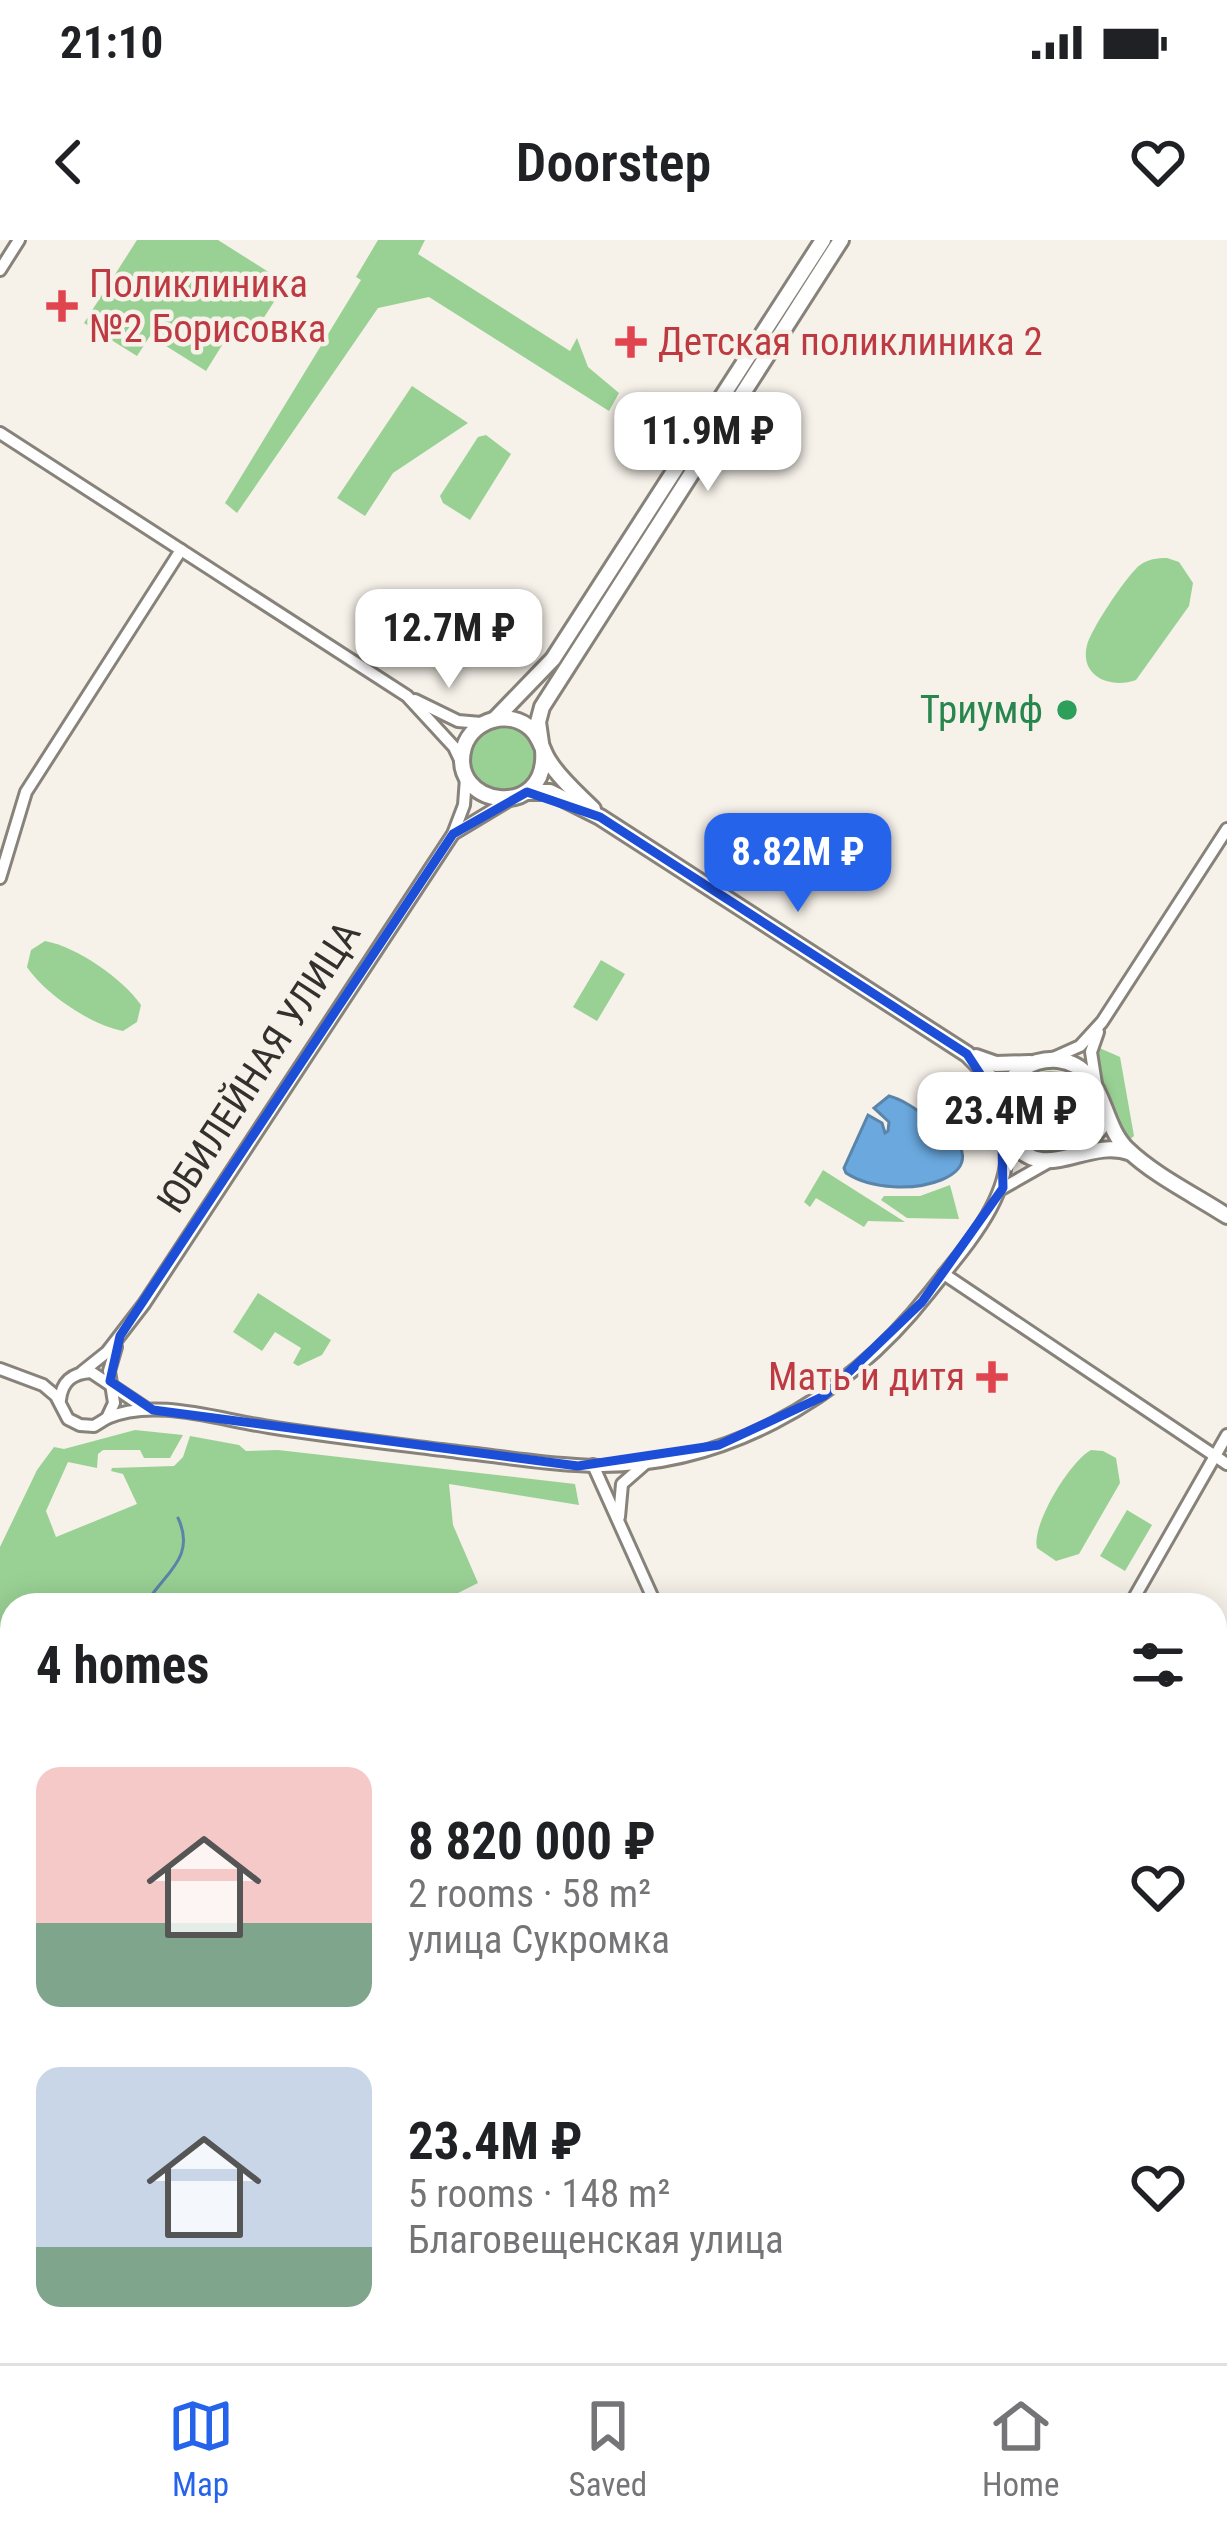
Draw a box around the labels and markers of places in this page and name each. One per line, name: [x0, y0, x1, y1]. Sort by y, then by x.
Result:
place label: Поликлиника №2 Борисовка: [89, 261, 327, 352]
marker: Поликлиника №2 Борисовка: [46, 290, 78, 322]
place label: Детская поликлиника 2: [658, 319, 1043, 365]
marker: Детская поликлиника 2: [615, 326, 647, 358]
pin: 11.9M ₽: [597, 392, 819, 494]
pin: 12.7M ₽: [338, 589, 560, 691]
place label: Триумф: [920, 687, 1043, 733]
marker: Триумф: [1054, 697, 1080, 723]
pin: 8.82M ₽: [687, 813, 909, 915]
pin: 23.4M ₽: [900, 1072, 1122, 1174]
place label: Мать и дитя: [768, 1354, 965, 1400]
marker: Мать и дитя: [976, 1361, 1008, 1393]

